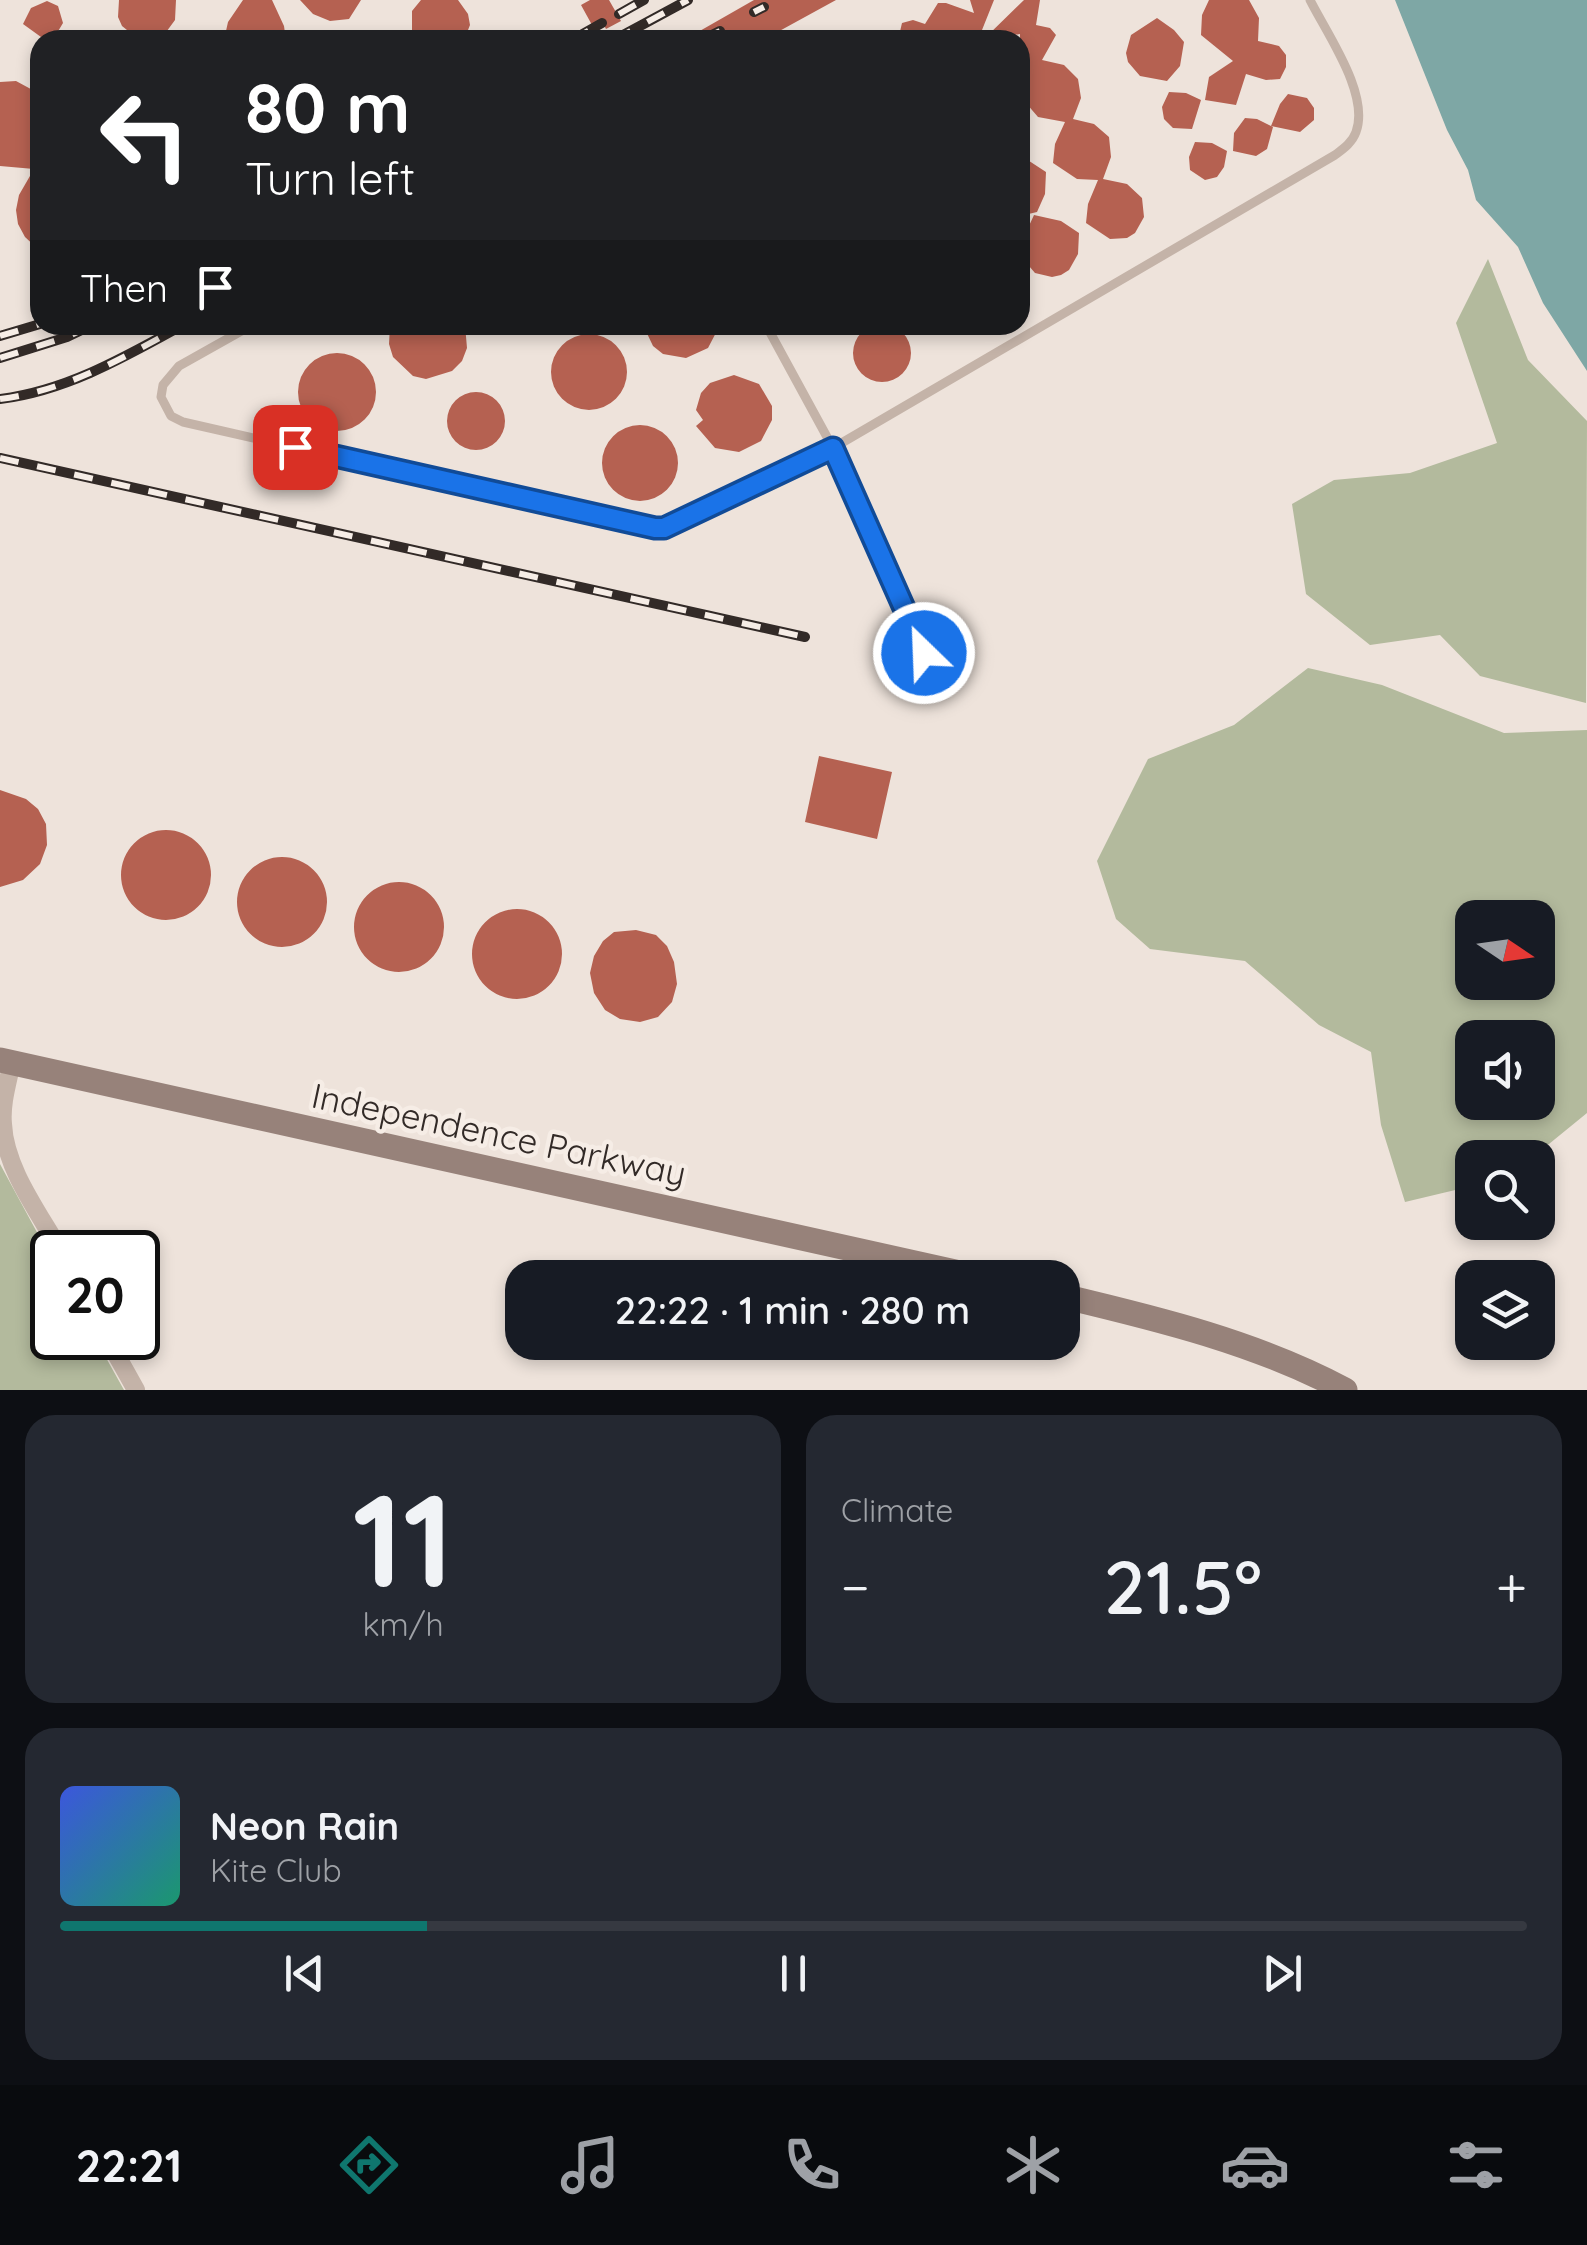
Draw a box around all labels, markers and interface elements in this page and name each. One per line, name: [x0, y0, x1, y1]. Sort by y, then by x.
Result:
text: 80 m: [245, 63, 410, 151]
icon: left: [80, 70, 210, 200]
text: Turn left: [245, 150, 415, 206]
icon: arrive: [188, 260, 243, 315]
text: Then: [80, 264, 168, 312]
pin: [253, 405, 338, 490]
icon: arrive: [268, 420, 323, 475]
position arrow: [872, 601, 976, 705]
north arrow: [1455, 900, 1555, 1000]
map controls: [1455, 900, 1555, 1360]
button: sound: [1455, 1020, 1555, 1120]
street label: Independence Parkway: [308, 1073, 690, 1195]
button: search: [1455, 1140, 1555, 1240]
speed limit sign: 20: [30, 1230, 160, 1360]
button: layers: [1455, 1260, 1555, 1360]
text: 22:22 · 1 min · 280 m: [615, 1286, 970, 1334]
text: 11: [352, 1457, 454, 1620]
text: Climate: [841, 1490, 953, 1530]
text: 21.5°: [1104, 1539, 1262, 1633]
text: −: [841, 1552, 870, 1621]
text: +: [1496, 1552, 1527, 1621]
text: km/h: [362, 1604, 444, 1644]
text: Neon Rain: [210, 1802, 399, 1850]
text: Kite Club: [210, 1850, 342, 1890]
icon: previous: [277, 1946, 332, 2001]
icon: pause: [766, 1946, 821, 2001]
icon: next: [1255, 1946, 1310, 2001]
icon: directions: [334, 2130, 404, 2200]
icon: music: [555, 2130, 625, 2200]
icon: phone: [777, 2130, 847, 2200]
icon: climate: [998, 2130, 1068, 2200]
icon: car: [1220, 2130, 1290, 2200]
icon: filters: [1441, 2130, 1511, 2200]
text: 22:21: [76, 2137, 182, 2193]

